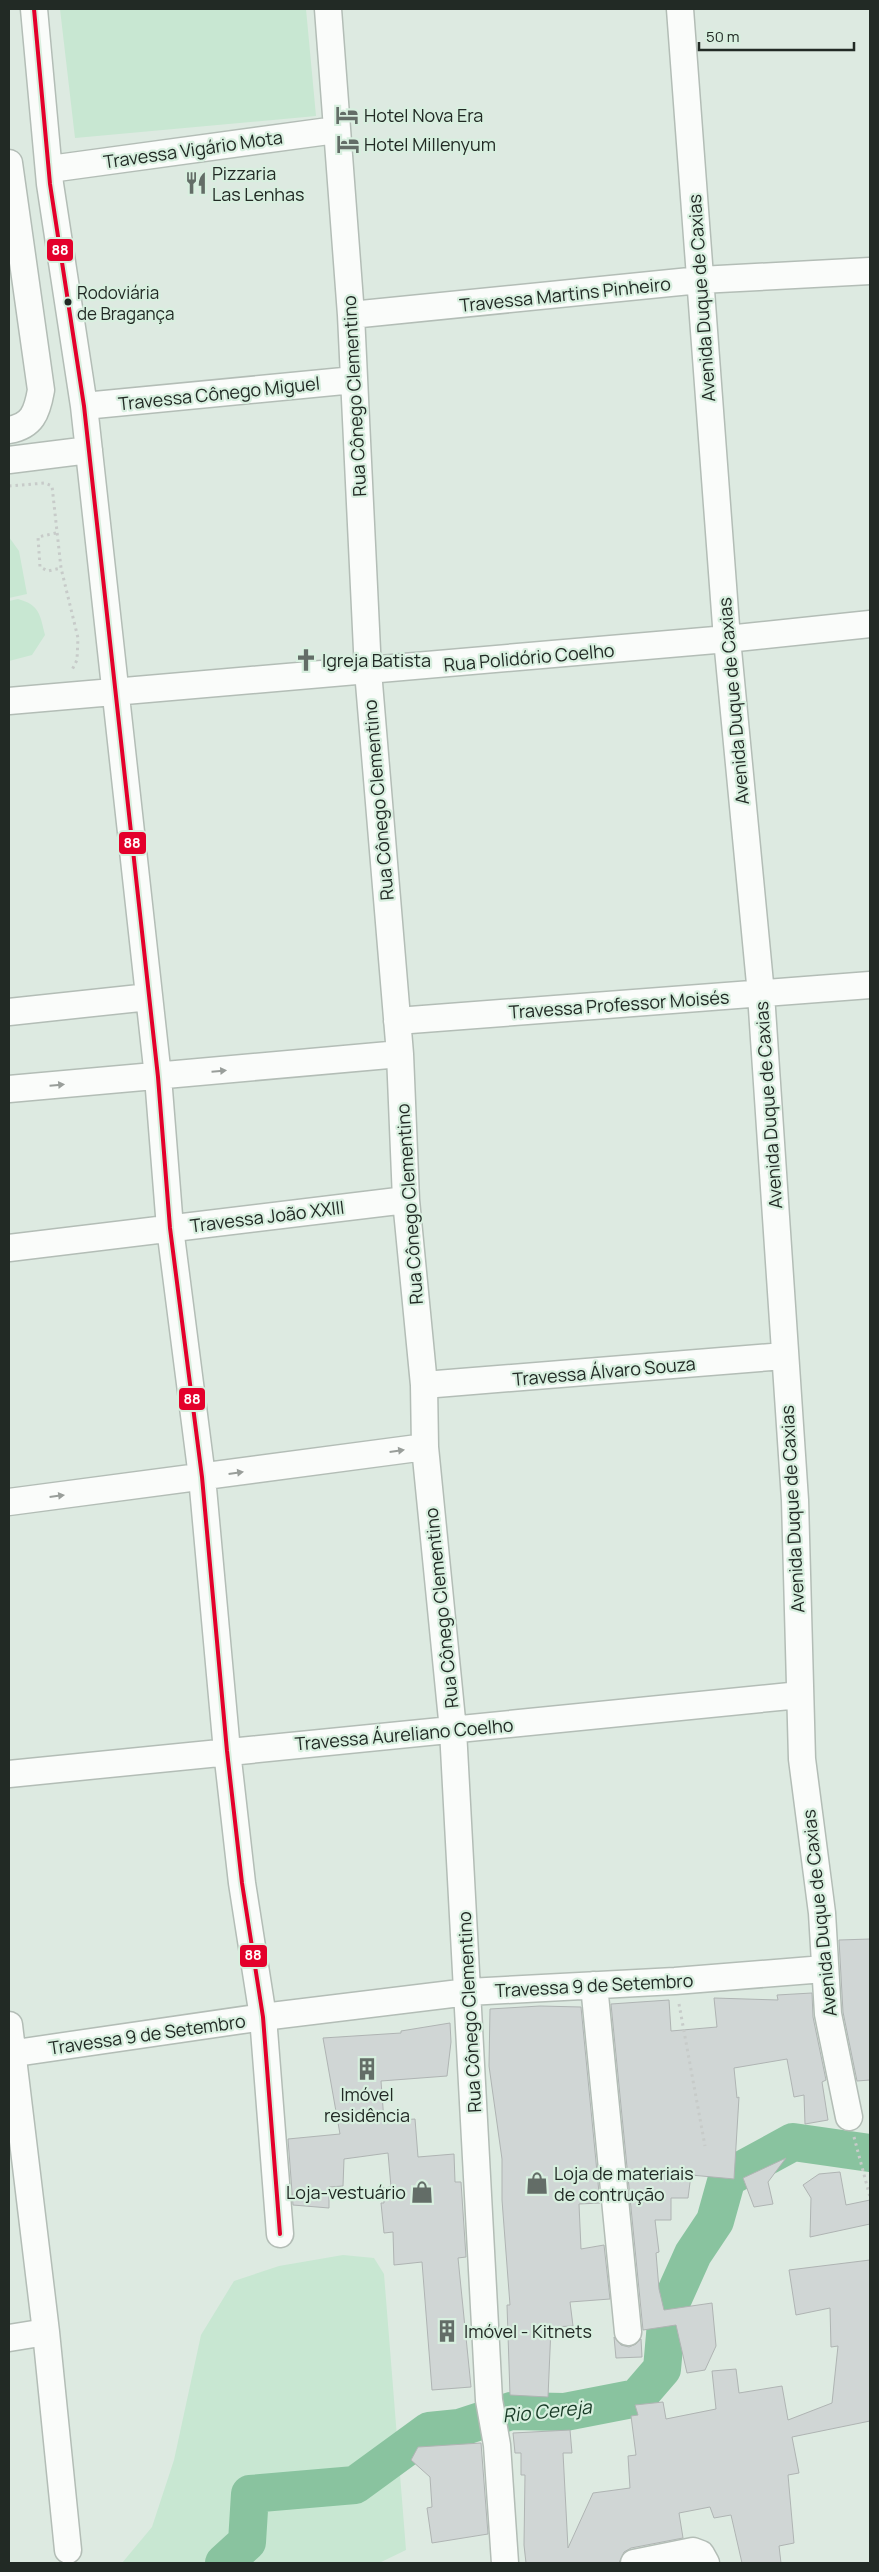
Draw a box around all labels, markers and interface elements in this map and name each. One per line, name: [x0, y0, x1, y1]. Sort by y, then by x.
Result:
scale bar: [699, 20, 854, 52]
text: 50 m: [706, 26, 740, 47]
hotel icon: Hotel Nova Era: [334, 102, 360, 128]
place label: Hotel Nova Era: [364, 103, 483, 127]
street label: Travessa Vigário Mota: [102, 125, 284, 173]
hotel icon: Hotel Millenyum: [335, 131, 361, 157]
place label: Hotel Millenyum: [364, 132, 496, 156]
place label: Pizzaria Las Lenhas: [212, 161, 305, 206]
restaurant icon: Pizzaria Las Lenhas: [183, 170, 209, 196]
street label: Avenida Duque de Caxias: [682, 193, 720, 403]
line badge: 88: [46, 238, 74, 262]
text: 88: [51, 240, 69, 259]
street label: Travessa Martins Pinheiro: [458, 271, 672, 317]
place label: Rodoviária de Bragança: [77, 281, 174, 325]
street label: Rua Cônego Clementino: [337, 295, 371, 497]
marker: Rodoviária de Bragança: [63, 297, 73, 307]
street label: Travessa Cônego Miguel: [117, 370, 321, 416]
street label: Avenida Duque de Caxias: [712, 596, 754, 806]
street label: Rua Polidório Coelho: [443, 638, 615, 676]
church icon: Igreja Batista: [293, 647, 319, 673]
place label: Igreja Batista: [322, 648, 431, 672]
street label: Rua Cônego Clementino: [357, 699, 399, 901]
line badge: 88: [118, 831, 147, 855]
text: 88: [123, 833, 141, 852]
street label: Travessa Professor Moisés: [508, 984, 730, 1024]
street label: Avenida Duque de Caxias: [749, 1000, 787, 1210]
one-way arrow: [212, 1067, 228, 1075]
one-way arrow: [50, 1081, 66, 1089]
street label: Rua Cônego Clementino: [390, 1103, 428, 1305]
street label: Travessa João XXIII: [189, 1195, 345, 1237]
street label: Travessa Álvaro Souza: [511, 1351, 697, 1391]
line badge: 88: [178, 1387, 206, 1411]
text: 88: [183, 1389, 201, 1408]
street label: Avenida Duque de Caxias: [775, 1405, 809, 1613]
one-way arrow: [389, 1447, 405, 1455]
one-way arrow: [228, 1468, 244, 1476]
one-way arrow: [49, 1491, 65, 1499]
street label: Rua Cônego Clementino: [419, 1507, 463, 1709]
street label: Travessa Áureliano Coelho: [294, 1712, 514, 1756]
street label: Avenida Duque de Caxias: [796, 1808, 842, 2018]
street label: Rua Cônego Clementino: [452, 1911, 486, 2113]
line badge: 88: [239, 1944, 268, 1968]
text: 88: [244, 1945, 262, 1964]
street label: Travessa 9 de Setembro: [494, 1968, 694, 2002]
street label: Travessa 9 de Setembro: [47, 2008, 247, 2060]
building icon: Imóvel residência: [354, 2056, 380, 2082]
place label: Imóvel residência: [324, 2082, 410, 2127]
place label: Loja de materiais de contrução: [554, 2161, 694, 2206]
shop icon: Loja de materiais de contrução: [524, 2170, 550, 2196]
shop icon: Loja-vestuário: [409, 2179, 435, 2205]
place label: Loja-vestuário: [286, 2180, 406, 2204]
building icon: Imóvel - Kitnets: [434, 2318, 460, 2344]
place label: Imóvel - Kitnets: [464, 2319, 592, 2343]
water label: Rio Cereja: [501, 2393, 594, 2429]

